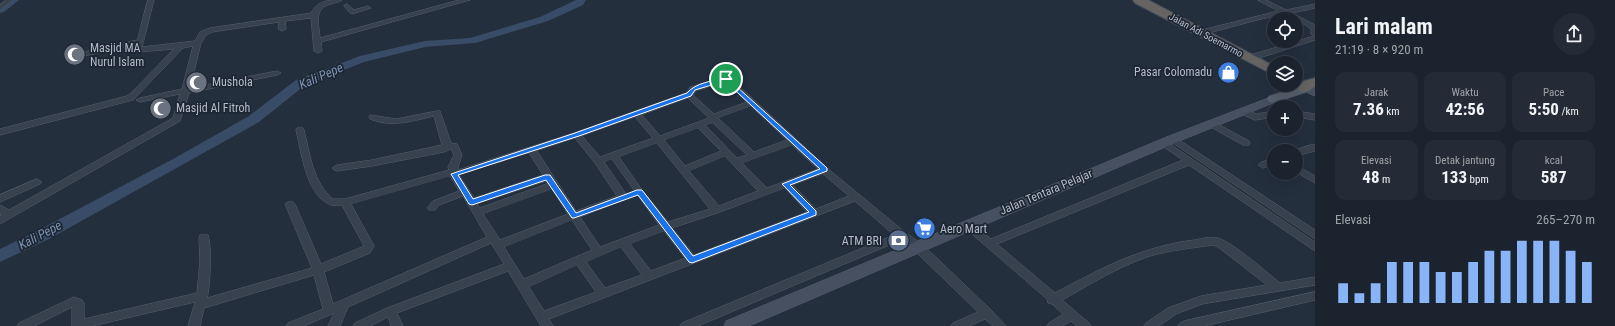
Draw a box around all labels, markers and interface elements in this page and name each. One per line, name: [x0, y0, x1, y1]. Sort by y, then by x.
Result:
street label: Jalan Adi Soemarmo: [1167, 11, 1245, 59]
map controls: [1267, 12, 1303, 180]
button: locate: [1267, 12, 1303, 48]
button: share: [1553, 13, 1595, 55]
text: Lari malam: [1335, 14, 1433, 39]
place label: Masjid MA Nurul Islam: [90, 41, 144, 69]
mosque icon: Masjid MA Nurul Islam: [62, 42, 88, 68]
text: 21:19 · 8 × 920 m: [1335, 42, 1423, 57]
button: layers: [1267, 56, 1303, 92]
shop icon: Pasar Colomadu: [1215, 59, 1241, 85]
water label: Kali Pepe: [297, 60, 345, 92]
pin: [709, 62, 743, 96]
place label: Pasar Colomadu: [1134, 65, 1212, 79]
icon: arrive: [715, 68, 737, 90]
mosque icon: Mushola: [183, 69, 209, 95]
place label: Mushola: [212, 75, 253, 89]
text: Jarak: [1364, 86, 1388, 99]
text: Waktu: [1451, 86, 1479, 99]
text: Pace: [1543, 86, 1564, 99]
mosque icon: Masjid Al Fitroh: [148, 95, 174, 121]
text: 7.36: [1353, 99, 1384, 119]
text: 42:56: [1445, 99, 1485, 119]
text: 5:50: [1529, 99, 1559, 119]
button: +: [1267, 100, 1303, 136]
place label: Masjid Al Fitroh: [176, 101, 251, 115]
text: km: [1384, 105, 1400, 118]
text: /km: [1559, 105, 1579, 118]
button: −: [1267, 144, 1303, 180]
text: Elevasi: [1361, 154, 1392, 167]
text: Detak jantung: [1435, 154, 1495, 167]
text: kcal: [1545, 154, 1563, 167]
street label: Jalan Tentara Pelajar: [997, 166, 1095, 218]
text: 48: [1362, 167, 1380, 187]
text: 133: [1441, 167, 1467, 187]
text: 587: [1541, 167, 1567, 187]
text: m: [1380, 173, 1390, 186]
text: bpm: [1467, 173, 1489, 186]
text: Elevasi: [1335, 212, 1371, 227]
text: 265–270 m: [1536, 212, 1595, 227]
supermarket icon: Aero Mart: [912, 216, 938, 242]
water label: Kali Pepe: [16, 217, 64, 253]
place label: Aero Mart: [940, 222, 988, 236]
bank icon: ATM BRI: [885, 228, 911, 254]
place label: ATM BRI: [842, 234, 882, 248]

